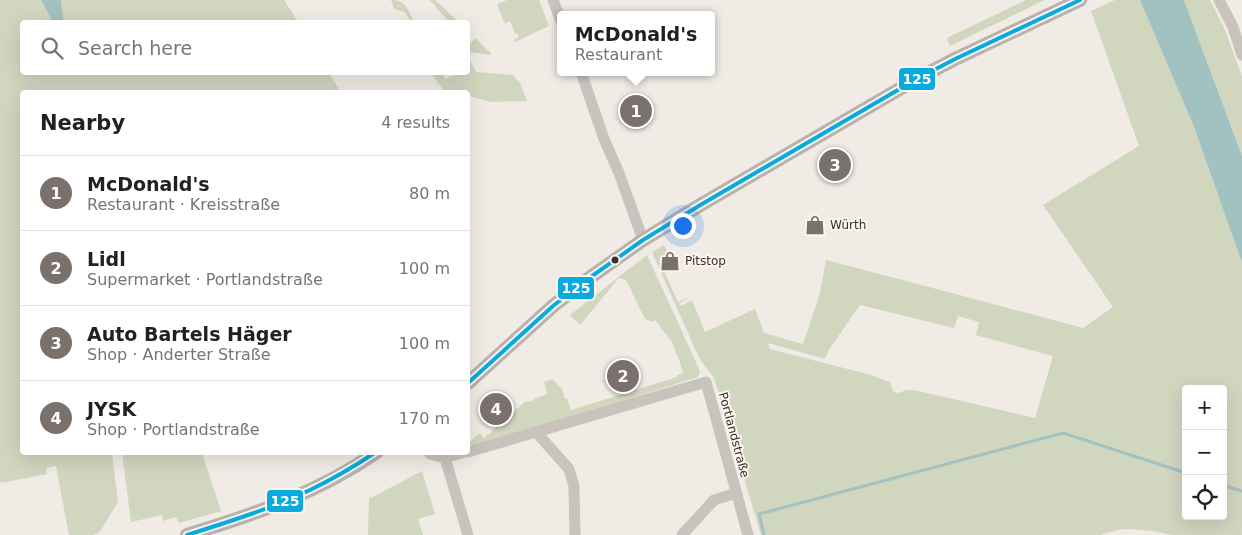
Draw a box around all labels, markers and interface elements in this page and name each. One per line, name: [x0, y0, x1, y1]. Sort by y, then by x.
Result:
popup: [557, 11, 715, 76]
search box: [20, 20, 470, 75]
text: McDonald's: [575, 23, 697, 45]
icon: search: [38, 34, 66, 62]
text: Search here: [78, 37, 192, 59]
text: Restaurant: [575, 45, 662, 64]
line badge: 125: [898, 67, 936, 91]
text: 125: [902, 71, 932, 87]
pin: 1: [620, 92, 652, 130]
text: Nearby: [40, 111, 125, 135]
text: 4 results: [381, 113, 450, 132]
pin: 3: [819, 146, 851, 184]
text: McDonald's: [87, 173, 210, 195]
text: 1: [50, 184, 62, 203]
text: 80 m: [409, 184, 450, 203]
text: Restaurant · Kreisstraße: [87, 195, 280, 214]
your location: [670, 213, 696, 239]
shop icon: Würth: [804, 214, 826, 236]
place label: Würth: [830, 218, 866, 232]
text: Lidl: [87, 248, 126, 270]
shop icon: Pitstop: [659, 250, 681, 272]
place label: Pitstop: [685, 254, 726, 268]
unlabelled marker: [610, 255, 620, 265]
text: 2: [50, 259, 62, 278]
text: 100 m: [399, 259, 450, 278]
text: Supermarket · Portlandstraße: [87, 270, 323, 289]
line badge: 125: [557, 276, 595, 300]
text: 125: [561, 280, 591, 296]
text: Auto Bartels Häger: [87, 323, 292, 345]
text: 3: [50, 334, 62, 353]
text: 100 m: [399, 334, 450, 353]
text: Shop · Anderter Straße: [87, 345, 271, 364]
pin: 2: [607, 357, 639, 395]
map controls: [1182, 385, 1227, 520]
button: +: [1182, 385, 1227, 430]
pin: 4: [480, 390, 512, 428]
street label: Portlandstraße: [716, 391, 752, 479]
text: JYSK: [87, 398, 136, 420]
text: 4: [50, 409, 62, 428]
text: 170 m: [399, 409, 450, 428]
text: Shop · Portlandstraße: [87, 420, 260, 439]
button: −: [1182, 430, 1227, 475]
button: locate: [1182, 475, 1227, 520]
line badge: 125: [266, 489, 304, 513]
text: 125: [270, 493, 300, 509]

